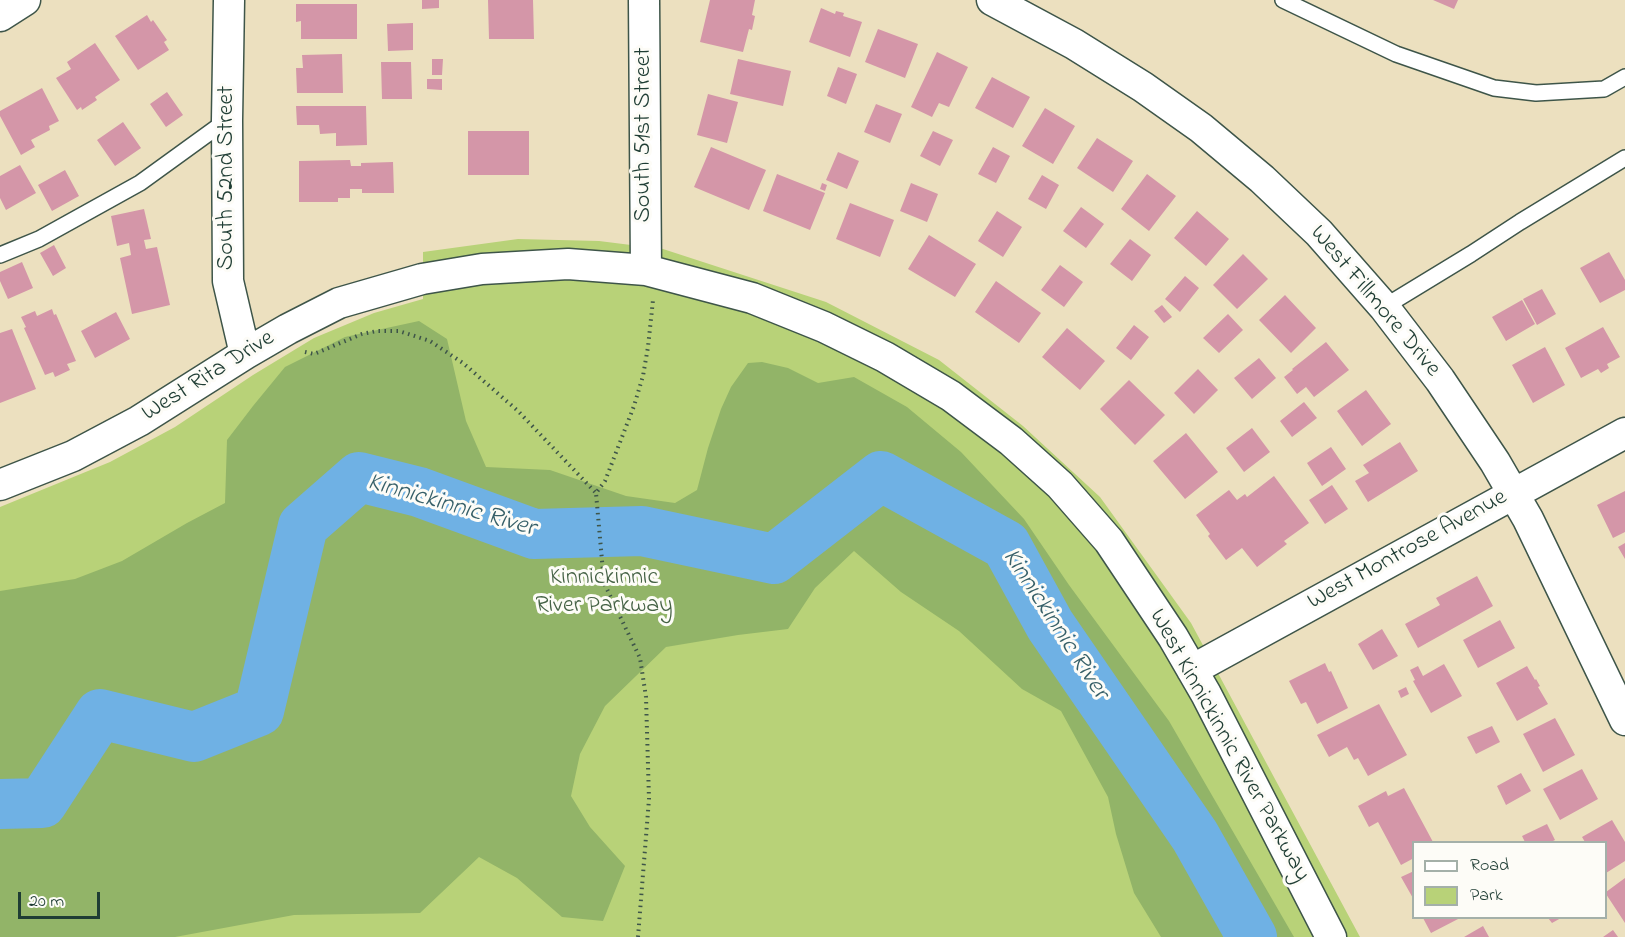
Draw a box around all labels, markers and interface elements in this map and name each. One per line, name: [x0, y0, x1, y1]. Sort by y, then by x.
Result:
street label: South 51st Street: [631, 47, 659, 223]
street label: South 52nd Street: [214, 86, 242, 270]
street label: West Fillmore Drive: [1302, 220, 1446, 384]
street label: West Rita Drive: [138, 325, 280, 429]
water label: Kinnickinnic River: [363, 468, 539, 546]
street label: West Montrose Avenue: [1303, 484, 1513, 618]
water label: Kinnickinnic River: [994, 544, 1114, 706]
park label: Kinnickinnic River Parkway: [535, 565, 673, 621]
street label: West Kinnickinnic River Parkway: [1141, 605, 1315, 887]
legend: [1412, 841, 1607, 919]
text: Road: [1470, 853, 1509, 879]
scale bar: [21, 880, 104, 918]
text: Park: [1470, 883, 1503, 909]
text: 20 m: [29, 889, 64, 915]

